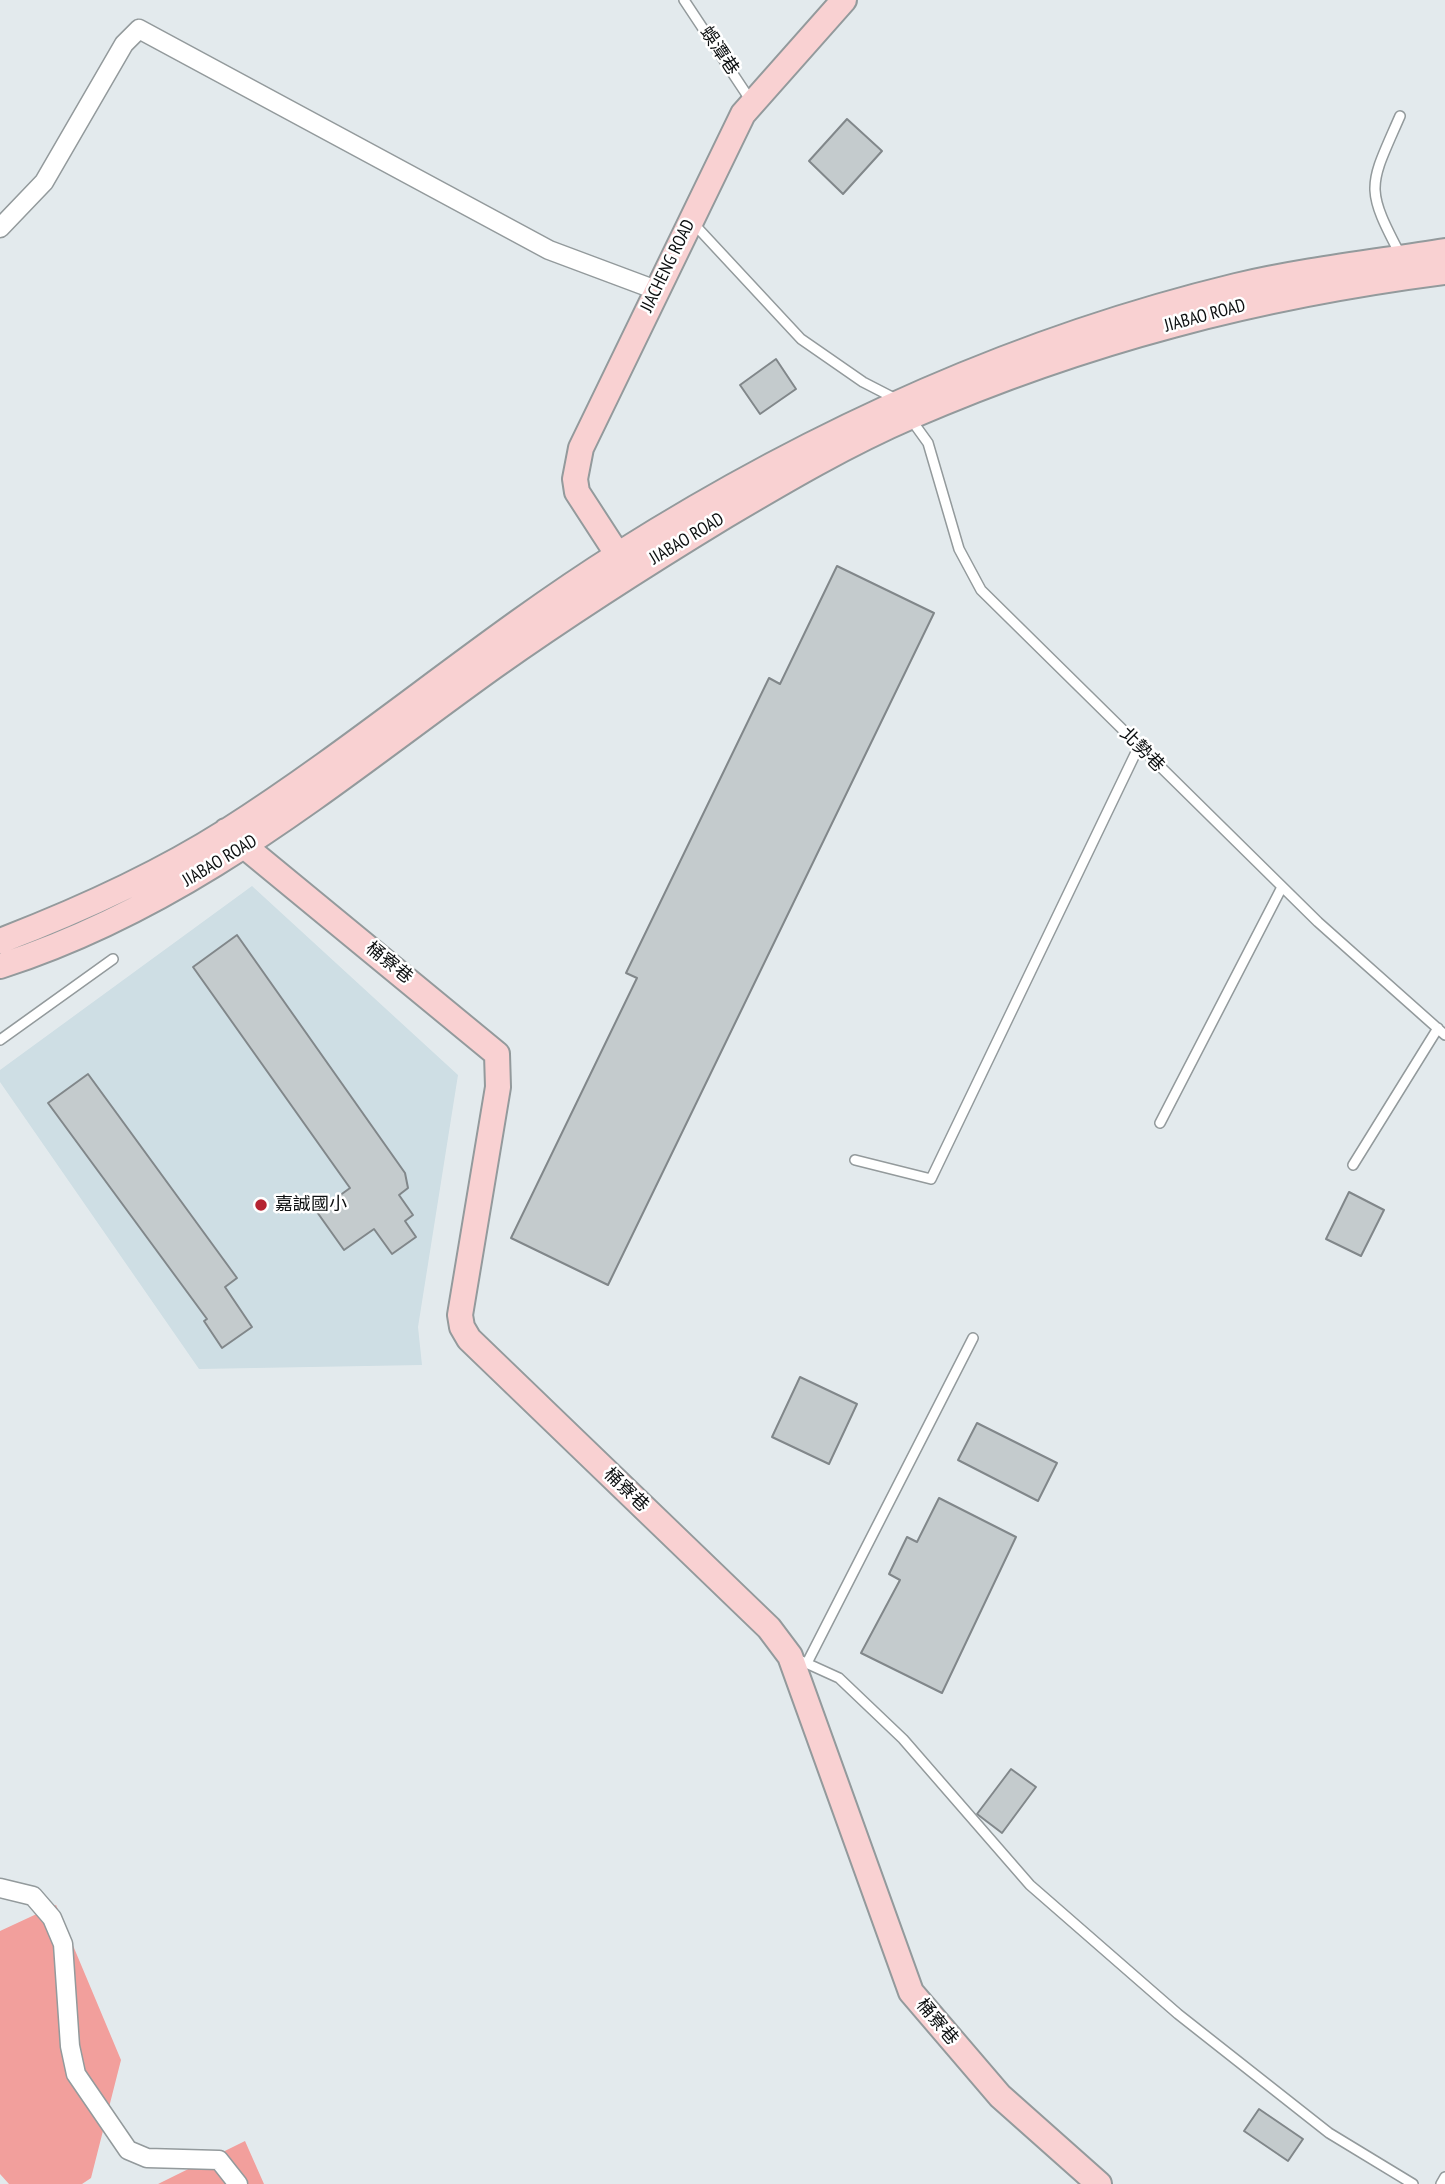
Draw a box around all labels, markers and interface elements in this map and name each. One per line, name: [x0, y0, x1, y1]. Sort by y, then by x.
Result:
street label: 蜈潭巷: [695, 23, 743, 79]
street label: JIACHENG ROAD: [636, 216, 700, 316]
street label: JIABAO ROAD: [1162, 295, 1248, 337]
street label: JIABAO ROAD: [646, 508, 728, 570]
street label: 北勢巷: [1115, 723, 1169, 777]
street label: JIABAO ROAD: [179, 830, 261, 892]
street label: 桶寮巷: [361, 938, 417, 988]
place label: 嘉誠國小: [275, 1194, 347, 1216]
marker: 嘉誠國小: [253, 1197, 269, 1213]
street label: 桶寮巷: [599, 1463, 653, 1517]
street label: 桶寮巷: [911, 1994, 963, 2050]

